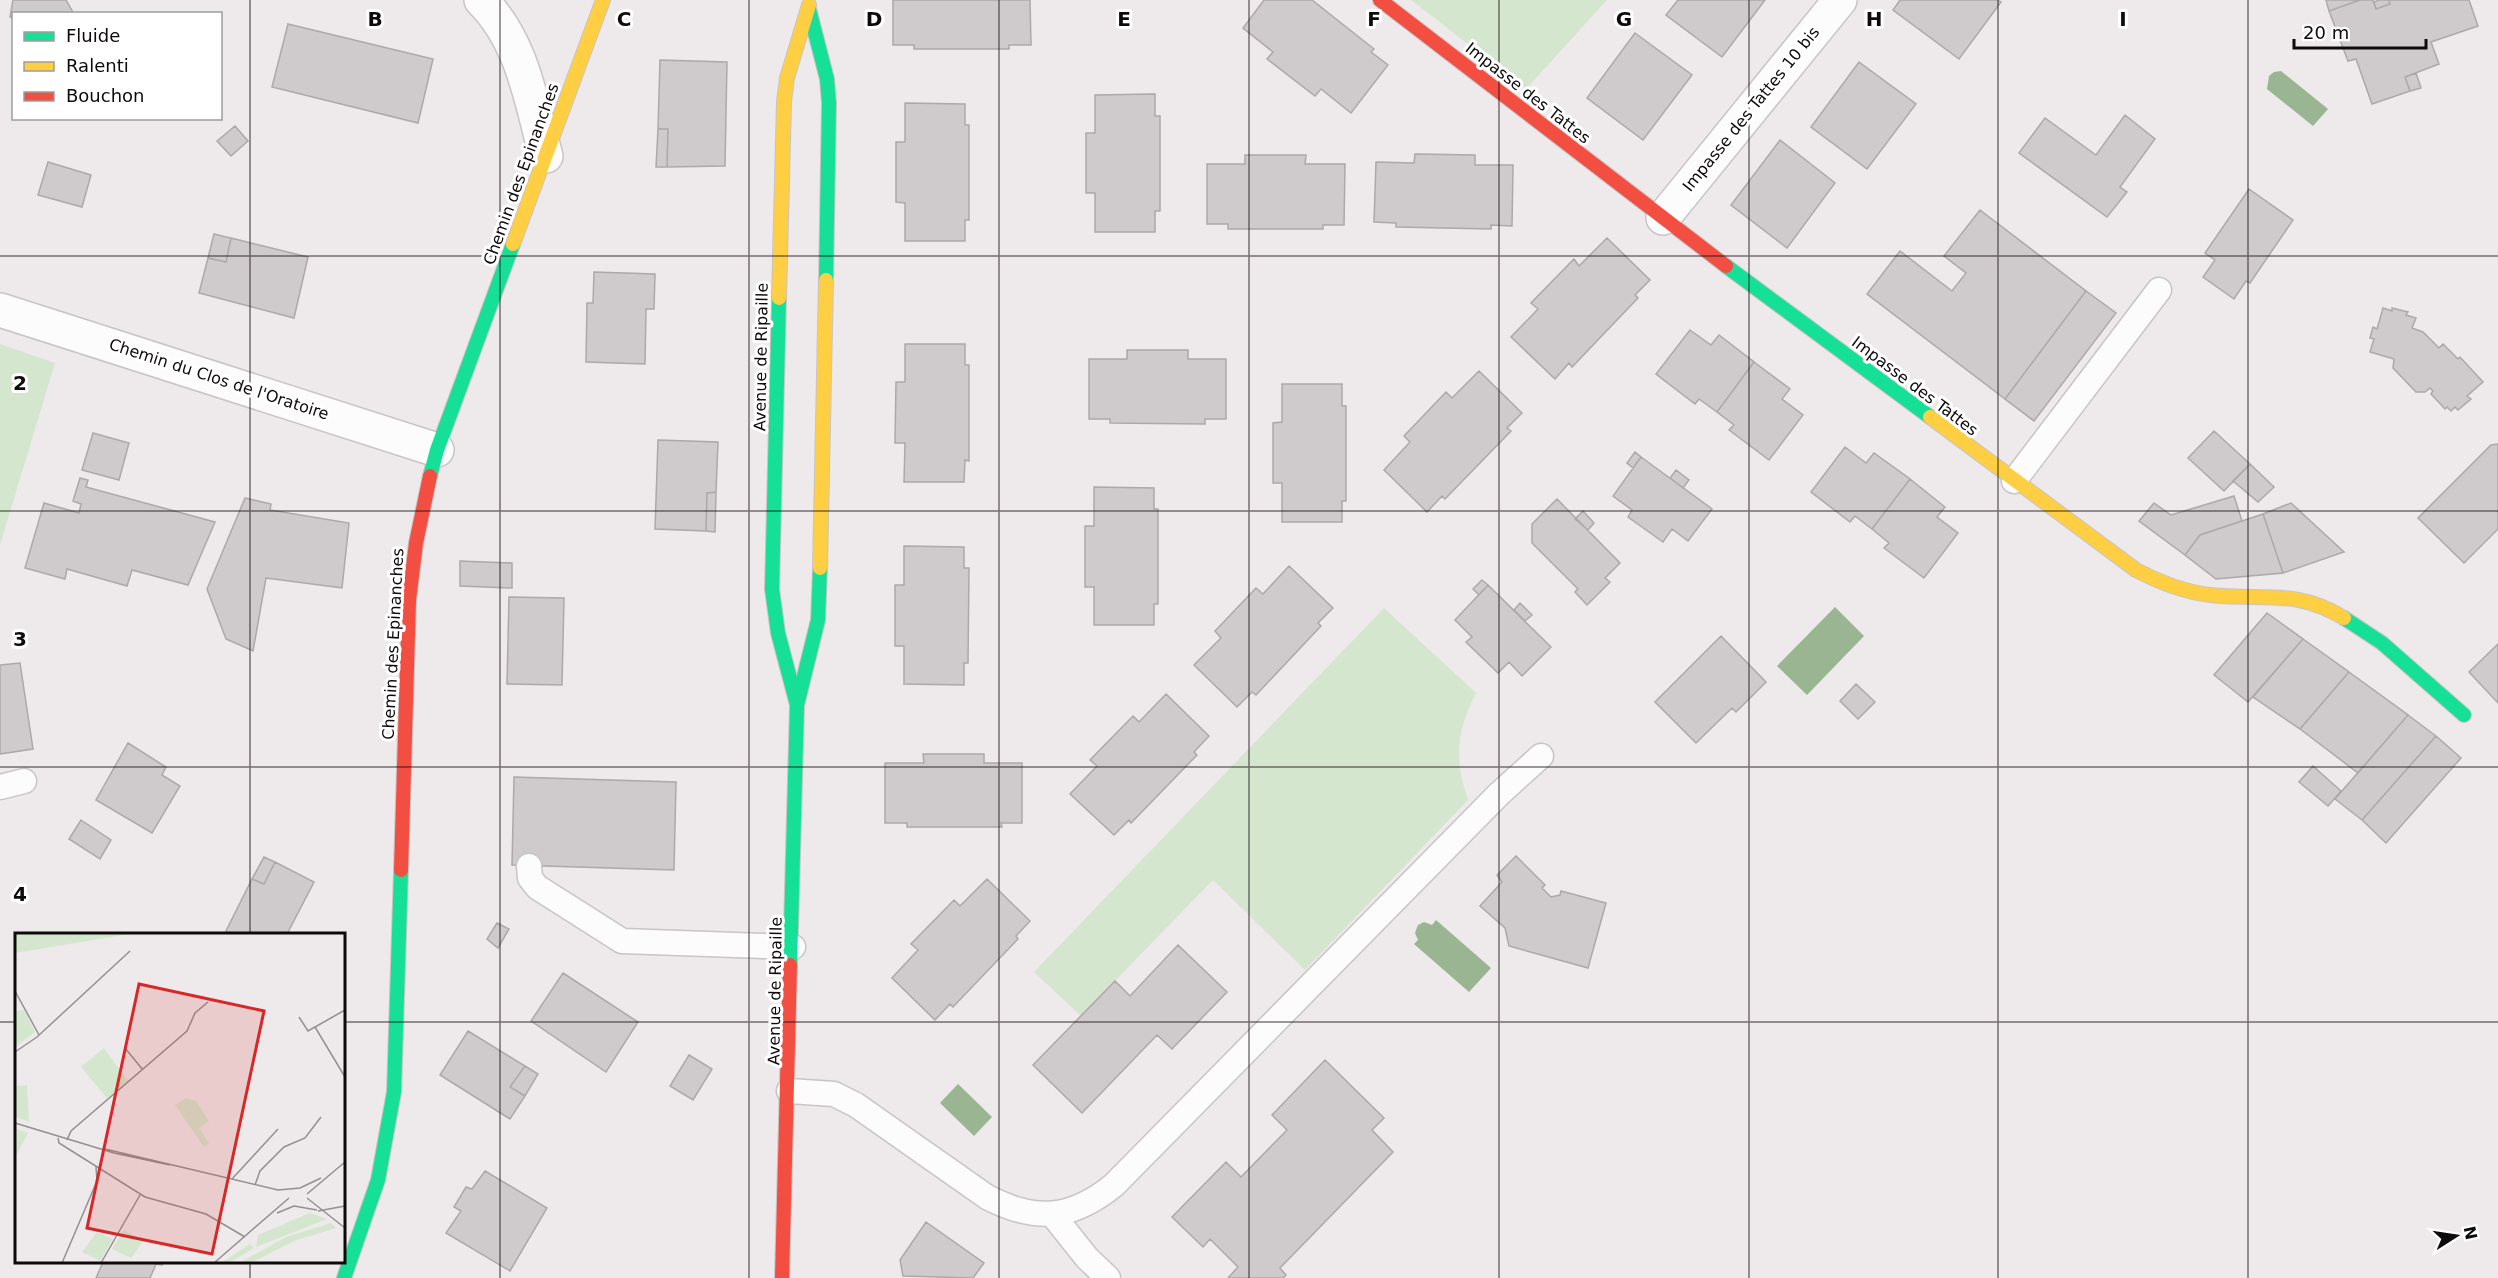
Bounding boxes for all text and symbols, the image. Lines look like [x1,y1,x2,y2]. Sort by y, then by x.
text: B [367,7,383,31]
text: C [617,7,631,31]
text: D [866,7,882,31]
text: E [1117,7,1131,31]
text: F [1367,7,1381,31]
text: G [1616,7,1632,31]
text: H [1866,7,1882,31]
text: I [2119,7,2127,31]
legend [12,12,222,120]
scale bar [2294,12,2426,50]
text: 20 m [2303,22,2349,43]
street label: Impasse des Tattes 10 bis [1679,23,1823,195]
text: Fluide [66,25,120,46]
street label: Impasse des Tattes [1462,38,1594,148]
text: Ralenti [66,55,129,76]
street label: Chemin des Epinanches [479,81,563,267]
text: Bouchon [66,85,145,106]
street label: Avenue de Ripaille [750,283,772,431]
street label: Impasse des Tattes [1848,332,1982,440]
street label: Chemin du Clos de l'Oratoire [107,334,331,424]
text: 2 [13,371,27,395]
street label: Chemin des Epinanches [378,548,408,740]
text: 3 [13,627,27,651]
text: 4 [13,882,27,906]
street label: Avenue de Ripaille [764,917,786,1065]
inset map [15,933,345,1263]
north arrow [2426,1206,2486,1266]
text: N [2459,1224,2481,1242]

